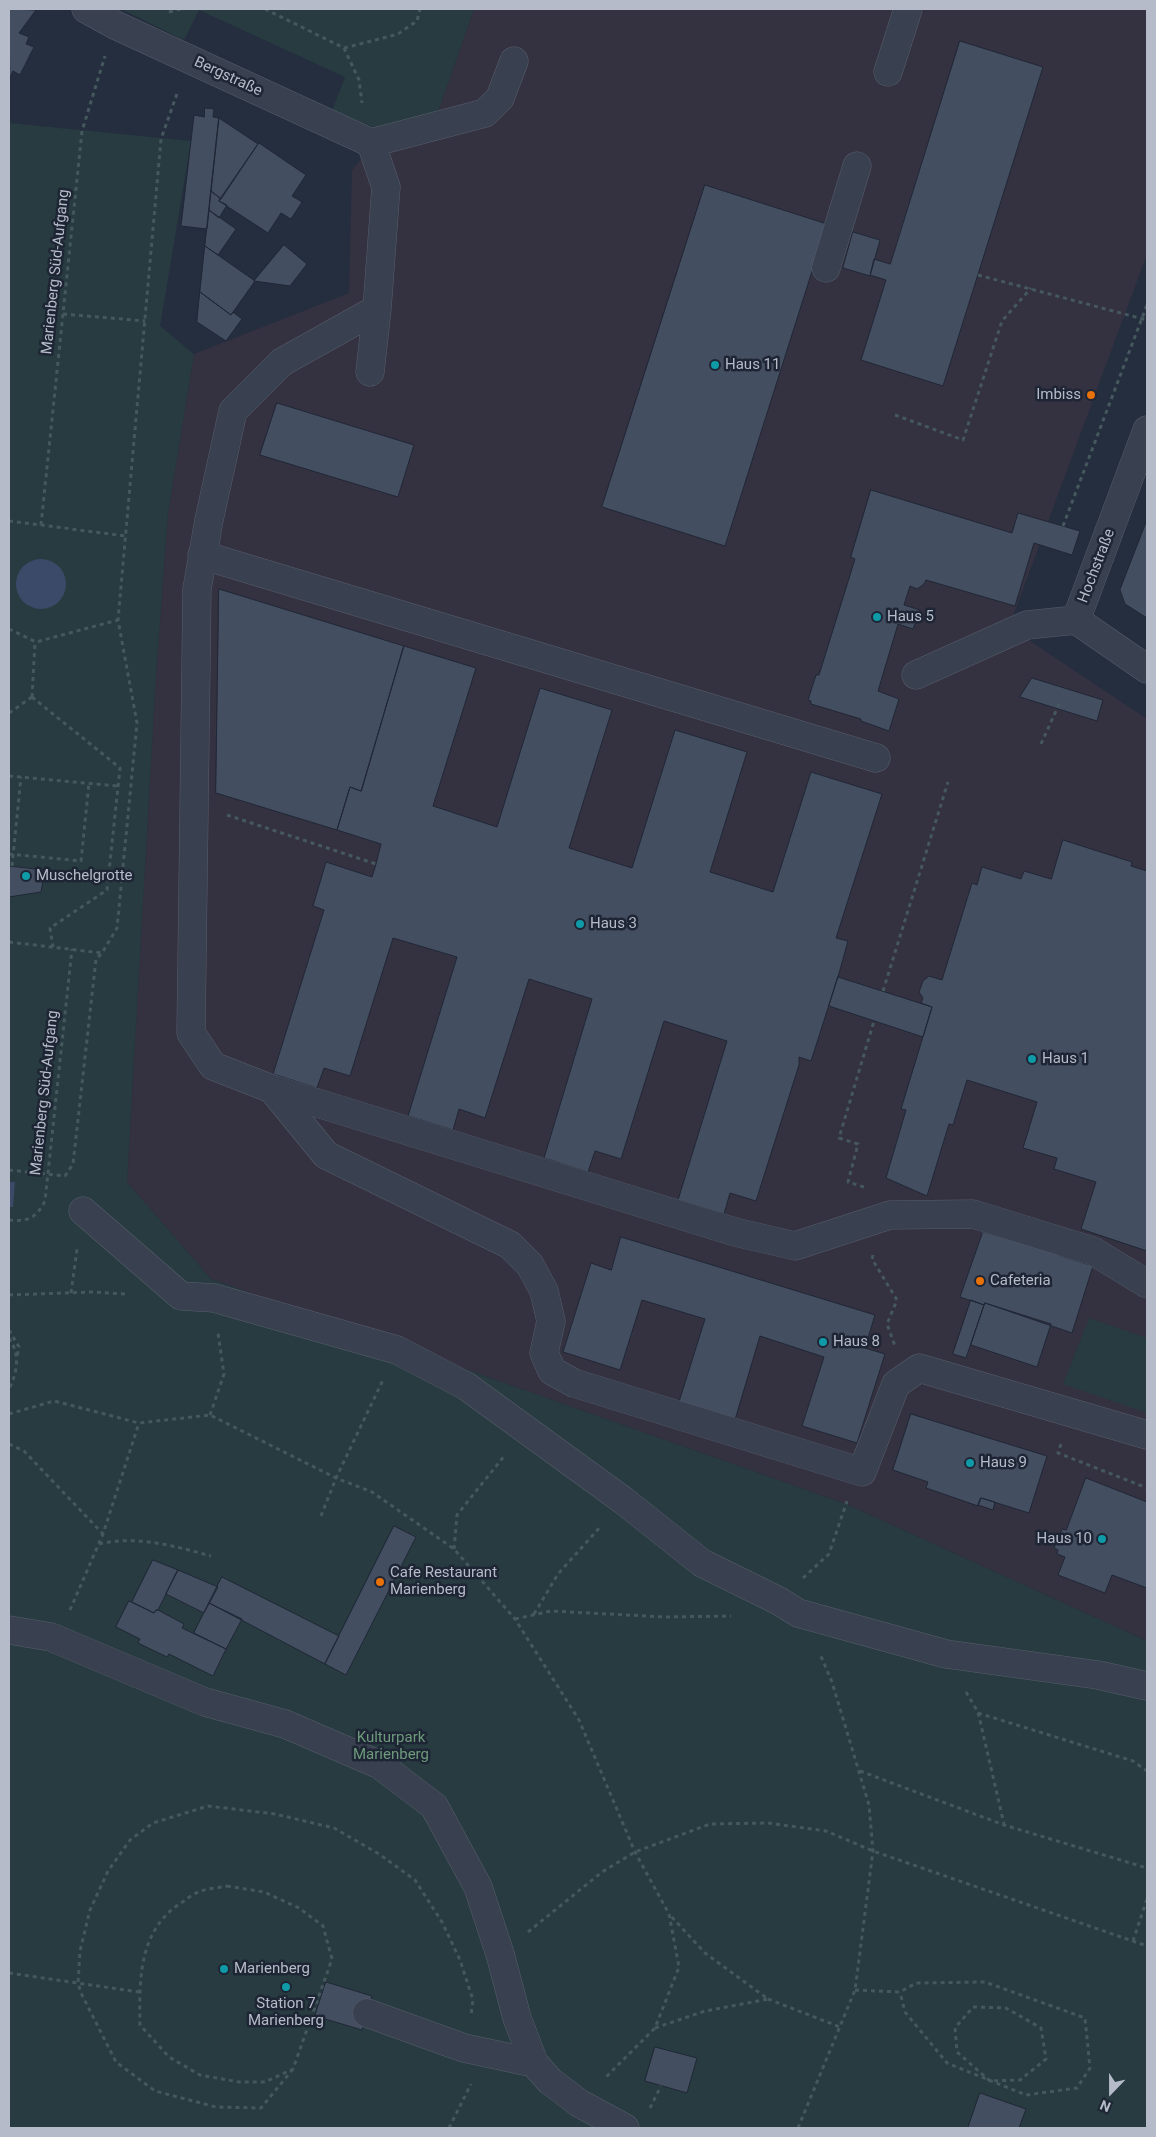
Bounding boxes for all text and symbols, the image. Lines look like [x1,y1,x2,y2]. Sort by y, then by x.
street label: Bergstraße [191,53,265,101]
street label: Marienberg Süd-Aufgang [38,189,74,355]
place label: Haus 11 [725,356,780,374]
marker: Haus 11 [709,359,721,371]
place label: Imbiss [1036,386,1081,404]
marker: Imbiss [1085,389,1097,401]
street label: Hochstraße [1075,526,1119,606]
place label: Haus 5 [887,608,934,626]
marker: Haus 5 [871,611,883,623]
place label: Muschelgrotte [36,867,133,885]
marker: Muschelgrotte [20,870,32,882]
place label: Haus 3 [590,915,637,933]
marker: Haus 3 [574,918,586,930]
street label: Marienberg Süd-Aufgang [27,1010,63,1176]
place label: Haus 1 [1042,1050,1089,1068]
marker: Haus 1 [1026,1053,1038,1065]
place label: Cafeteria [990,1272,1051,1290]
marker: Cafeteria [974,1275,986,1287]
place label: Haus 8 [833,1333,880,1351]
marker: Haus 8 [817,1336,829,1348]
place label: Haus 9 [980,1454,1027,1472]
marker: Haus 9 [964,1457,976,1469]
place label: Haus 10 [1037,1530,1092,1548]
marker: Haus 10 [1096,1533,1108,1545]
place label: Cafe Restaurant Marienberg [390,1564,497,1599]
marker: Cafe Restaurant Marienberg [374,1576,386,1588]
park label: Kulturpark Marienberg [353,1729,429,1764]
place label: Marienberg [234,1960,310,1978]
marker: Marienberg [218,1963,230,1975]
marker: Station 7 Marienberg [280,1981,292,1993]
place label: Station 7 Marienberg [248,1995,324,2030]
north arrow [1086,2067,1136,2117]
text: N [1098,2097,1113,2115]

